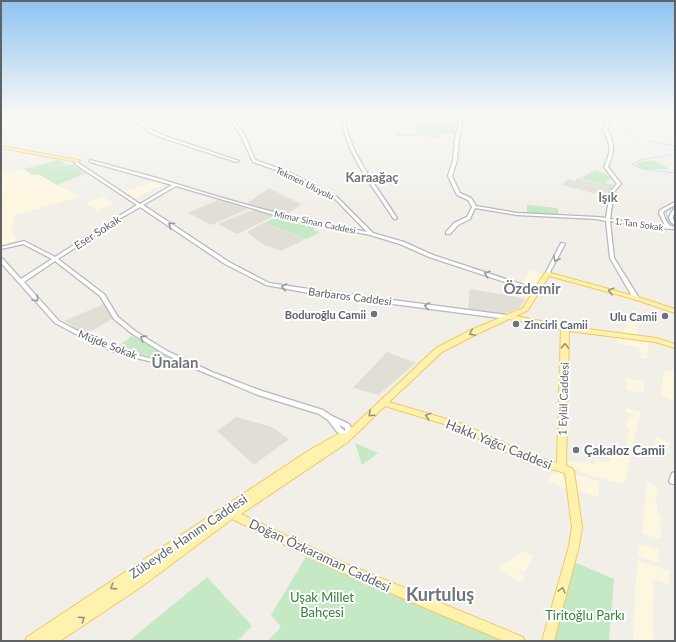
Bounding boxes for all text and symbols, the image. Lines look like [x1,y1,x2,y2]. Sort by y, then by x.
street label: Tekmen Uluyolu [274,164,336,202]
district label: Karaağaç [345,169,399,185]
district label: Işık [598,189,618,205]
street label: Mimar Sinan Caddesi [273,208,357,236]
street label: Eser Sokak [72,212,123,252]
street label: 1. Tan Sokak [614,215,664,233]
one-way arrow [168,223,175,230]
one-way arrow [553,255,560,263]
one-way arrow [483,270,490,279]
district label: Özdemir [503,279,561,297]
one-way arrow [281,283,287,291]
street label: Barbaros Caddesi [307,284,393,308]
one-way arrow [608,287,614,295]
one-way arrow [32,294,39,302]
one-way arrow [424,302,430,311]
place label: Boduroğlu Camii [285,308,366,321]
marker: Boduroğlu Camii [369,309,379,319]
place label: Ulu Camii [610,310,657,323]
marker: Ulu Camii [660,311,670,321]
place label: Zincirli Camii [524,318,588,331]
marker: Zincirli Camii [511,319,521,329]
street label: Müjde Sokak [76,327,140,361]
one-way arrow [468,328,476,336]
one-way arrow [140,335,147,343]
one-way arrow [560,343,569,349]
district label: Ünalan [152,353,198,371]
street label: 1 Eylül Caddesi [555,362,571,436]
one-way arrow [369,410,376,417]
one-way arrow [425,413,432,421]
street label: Hakkı Yağcı Caddesi [444,415,554,473]
place label: Çakaloz Camii [584,442,665,458]
marker: Çakaloz Camii [571,445,581,455]
street label: Zübeyde Hanım Caddesi [126,491,250,581]
street label: Doğan Özkaraman Caddesi [247,515,393,595]
one-way arrow [110,582,117,590]
district label: Kurtuluş [406,583,474,605]
one-way arrow [557,587,565,593]
park label: Uşak Millet Bahçesi [290,589,354,620]
park label: Tiritoğlu Parkı [545,607,625,623]
one-way arrow [77,617,84,624]

